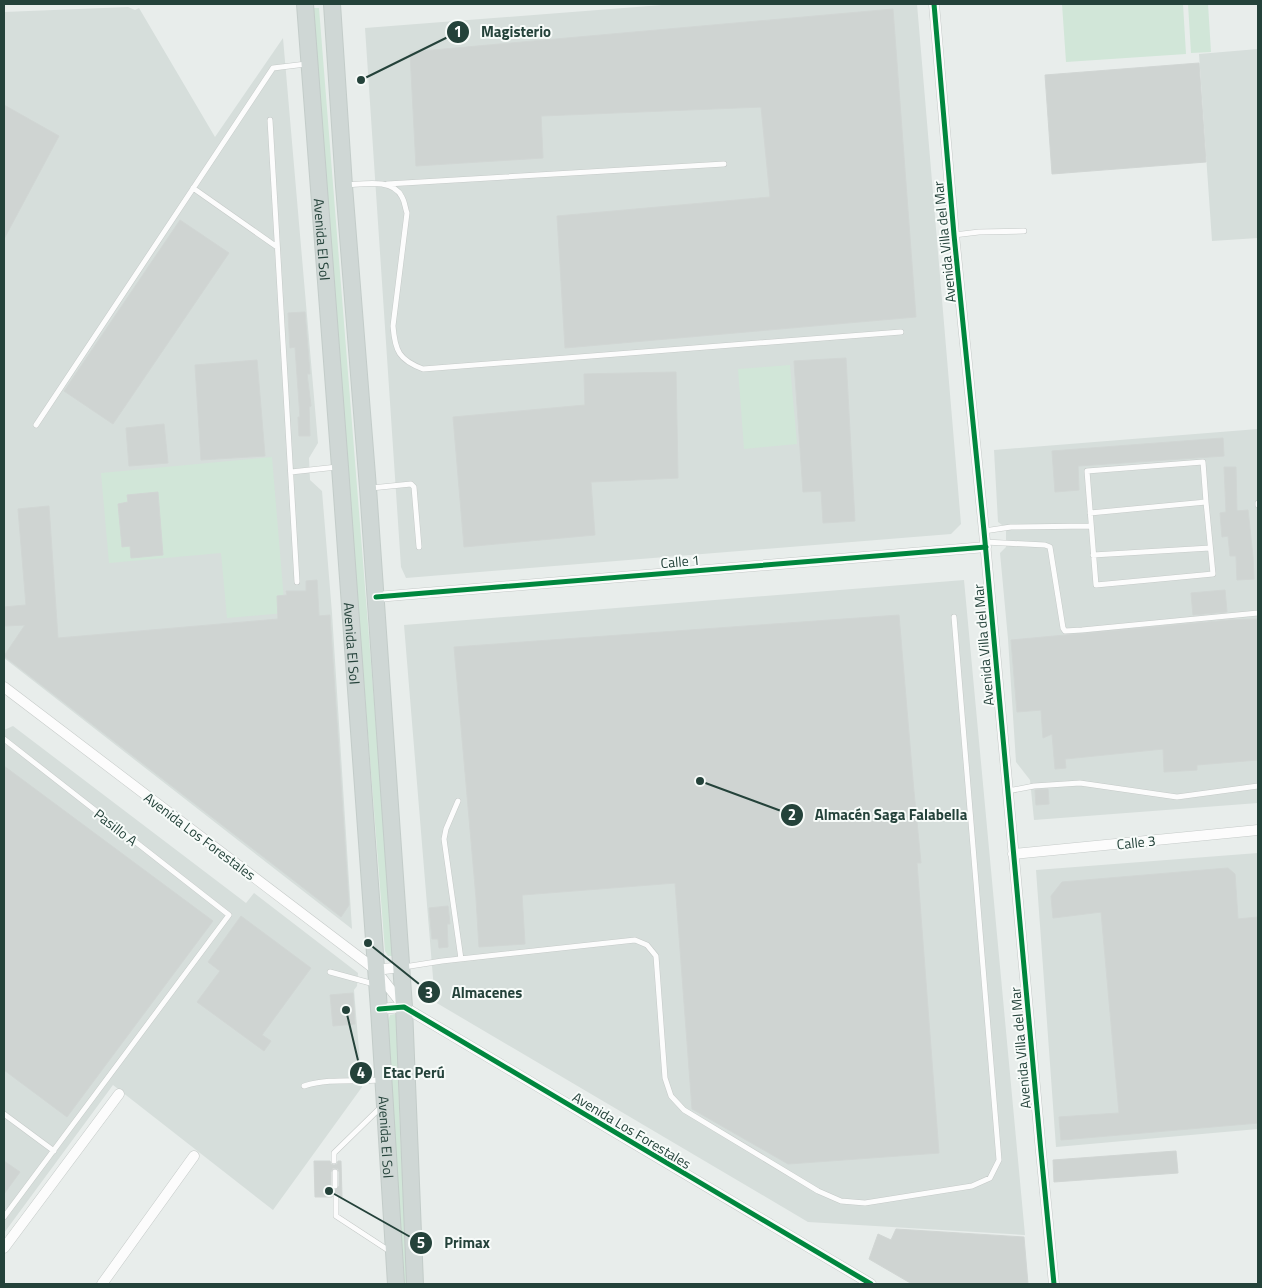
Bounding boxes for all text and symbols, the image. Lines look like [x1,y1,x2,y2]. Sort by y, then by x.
callout: Magisterio [446,17,561,47]
text: 1 [454,20,462,43]
text: Magisterio [481,20,551,43]
street label: Avenida Villa del Mar [927,180,961,304]
street label: Avenida El Sol [309,198,336,281]
street label: Calle 1 [660,549,700,573]
street label: Avenida Villa del Mar [967,583,999,707]
street label: Avenida El Sol [339,601,366,685]
street label: Avenida Los Forestales [140,787,260,885]
callout: Almacén Saga Falabella [780,800,977,830]
street label: Pasillo A [90,803,143,851]
text: 2 [788,803,796,826]
text: Almacén Saga Falabella [815,803,968,826]
street label: Calle 3 [1115,830,1157,854]
callout: Almacenes [417,977,532,1007]
text: 3 [425,981,433,1004]
text: Almacenes [452,981,522,1004]
street label: Avenida Villa del Mar [1004,986,1036,1110]
callout: Etac Perú [348,1058,455,1088]
text: 4 [357,1061,365,1084]
text: Etac Perú [383,1061,445,1084]
street label: Avenida Los Forestales [569,1086,695,1174]
street label: Avenida El Sol [374,1095,400,1179]
callout: Primax [409,1228,499,1258]
text: 5 [417,1231,425,1254]
text: Primax [444,1231,490,1254]

